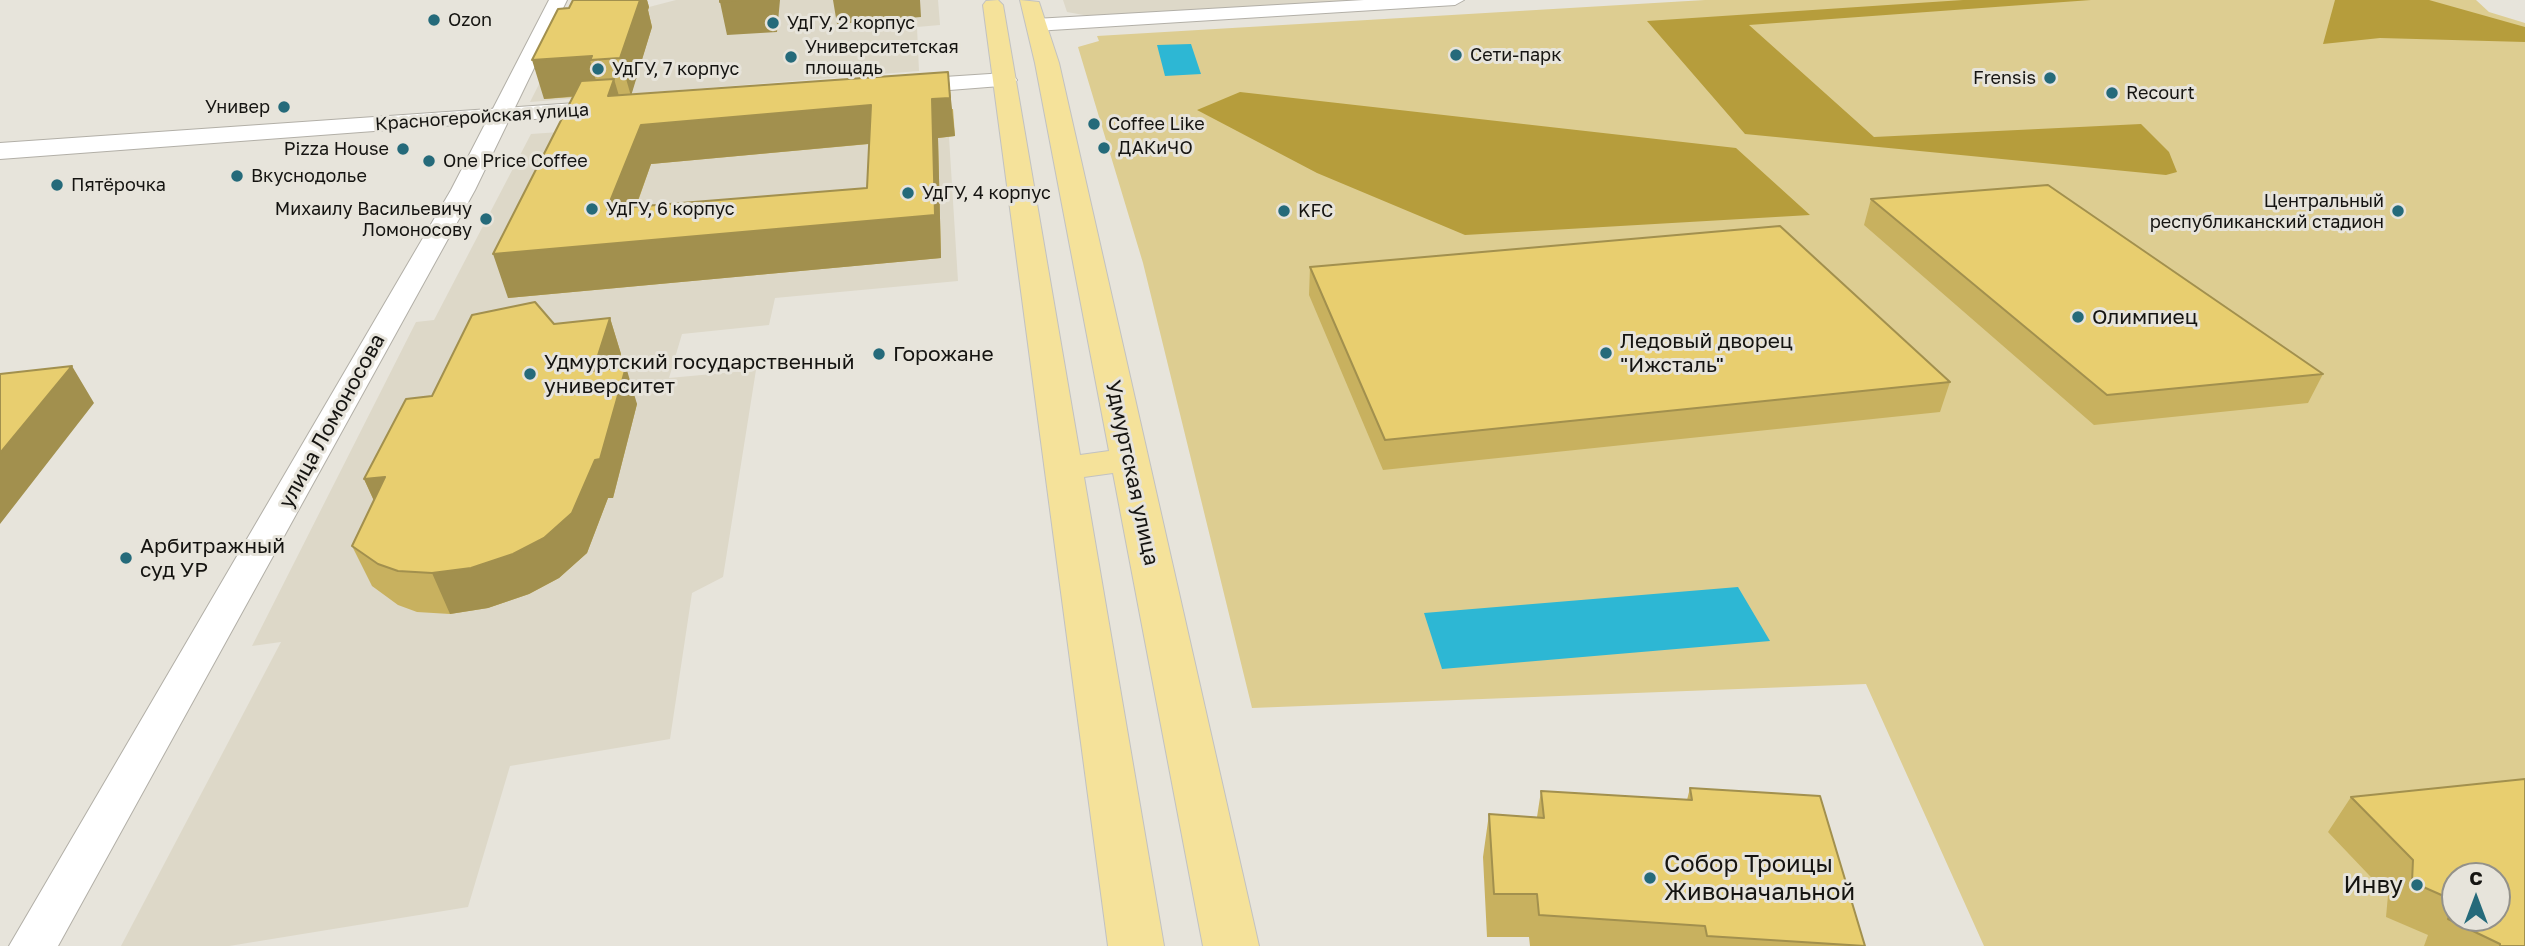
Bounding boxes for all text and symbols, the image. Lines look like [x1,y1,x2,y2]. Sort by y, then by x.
place label: Ozon [448,9,492,31]
marker: Ozon [426,12,442,28]
place label: УдГУ, 2 корпус [787,12,915,34]
marker: УдГУ, 2 корпус [765,15,781,31]
place label: Университетская площадь [805,36,959,78]
place label: Сети-парк [1470,44,1562,66]
marker: Сети-парк [1448,47,1464,63]
marker: Университетская площадь [783,49,799,65]
place label: УдГУ, 7 корпус [612,58,739,80]
marker: УдГУ, 7 корпус [590,61,606,77]
place label: Frensis [1973,67,2036,89]
marker: Frensis [2042,70,2058,86]
place label: Recourt [2126,82,2195,104]
marker: Recourt [2104,85,2120,101]
place label: Универ [205,96,270,118]
marker: Универ [276,99,292,115]
street label: Красногеройская улица [374,99,590,135]
place label: Coffee Like [1108,113,1205,135]
marker: Coffee Like [1086,116,1102,132]
place label: ДАКиЧО [1118,137,1193,159]
place label: Pizza House [284,138,389,160]
marker: ДАКиЧО [1096,140,1112,156]
marker: Pizza House [395,141,411,157]
place label: One Price Coffee [443,150,588,172]
marker: One Price Coffee [421,153,437,169]
place label: Вкуснодолье [251,165,367,187]
marker: Вкуснодолье [229,168,245,184]
place label: Пятёрочка [71,174,166,196]
marker: Пятёрочка [49,177,65,193]
place label: УдГУ, 4 корпус [922,182,1051,204]
marker: УдГУ, 4 корпус [900,185,916,201]
place label: Центральный республиканский стадион [2150,190,2384,232]
place label: Михаилу Васильевичу Ломоносову [275,198,472,241]
place label: УдГУ, 6 корпус [606,198,735,220]
place label: KFC [1298,200,1333,222]
marker: УдГУ, 6 корпус [584,201,600,217]
marker: KFC [1276,203,1292,219]
marker: Центральный республиканский стадион [2390,203,2406,219]
marker: Михаилу Васильевичу Ломоносову [478,211,494,227]
place label: Олимпиец [2092,304,2198,330]
marker: Олимпиец [2070,309,2086,325]
place label: Ледовый дворец "Ижсталь" [1620,328,1793,378]
street label: улица Ломоносова [274,329,390,513]
place label: Горожане [893,341,994,367]
marker: Ледовый дворец "Ижсталь" [1598,345,1614,361]
marker: Горожане [871,346,887,362]
place label: Удмуртский государственный университет [544,349,855,399]
marker: Удмуртский государственный университет [522,366,538,382]
street label: Удмуртская улица [1100,378,1164,568]
place label: Арбитражный суд УР [140,533,285,583]
marker: Арбитражный суд УР [118,550,134,566]
place label: Собор Троицы Живоначальной [1664,850,1855,906]
north arrow [2441,862,2511,932]
text: С [2469,866,2483,889]
marker: Собор Троицы Живоначальной [1642,870,1658,886]
place label: Инву [2344,871,2403,899]
marker: Инву [2409,877,2425,893]

